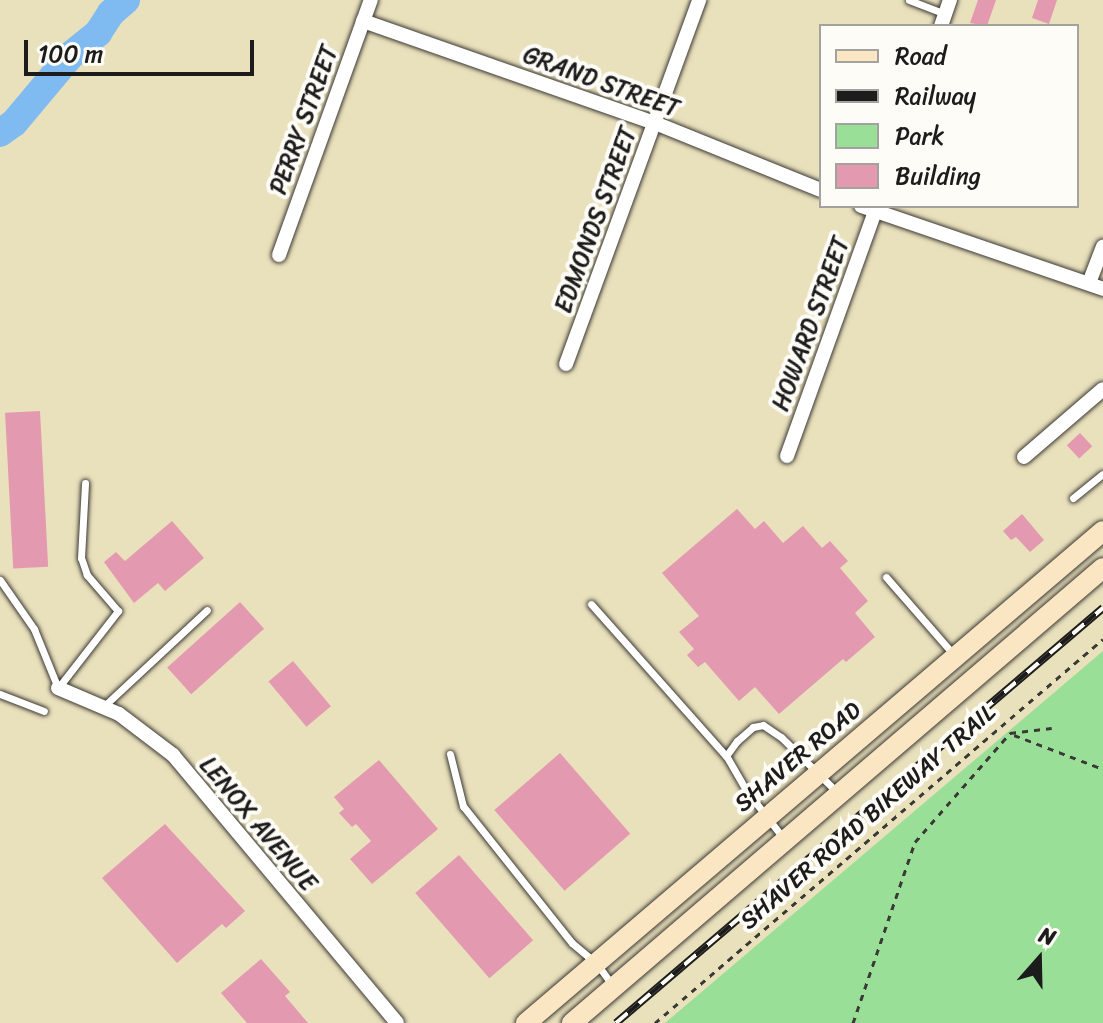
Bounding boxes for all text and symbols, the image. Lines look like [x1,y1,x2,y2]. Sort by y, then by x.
scale bar [28,24,258,74]
legend [819,24,1079,208]
text: 100 m [38,33,103,75]
text: Road [895,35,946,77]
street label: GRAND STREET [519,40,683,124]
street label: PERRY STREET [264,41,344,199]
text: Railway [895,75,976,117]
text: Park [895,115,944,157]
street label: EDMONDS STREET [549,122,643,318]
text: Building [895,155,981,197]
street label: HOWARD STREET [766,233,856,415]
street label: SHAVER ROAD [729,696,867,818]
street label: SHAVER ROAD BIKEWAY TRAIL [733,697,1003,937]
street label: LENOX AVENUE [193,751,323,897]
text: N [1034,915,1061,957]
north arrow [999,919,1079,999]

